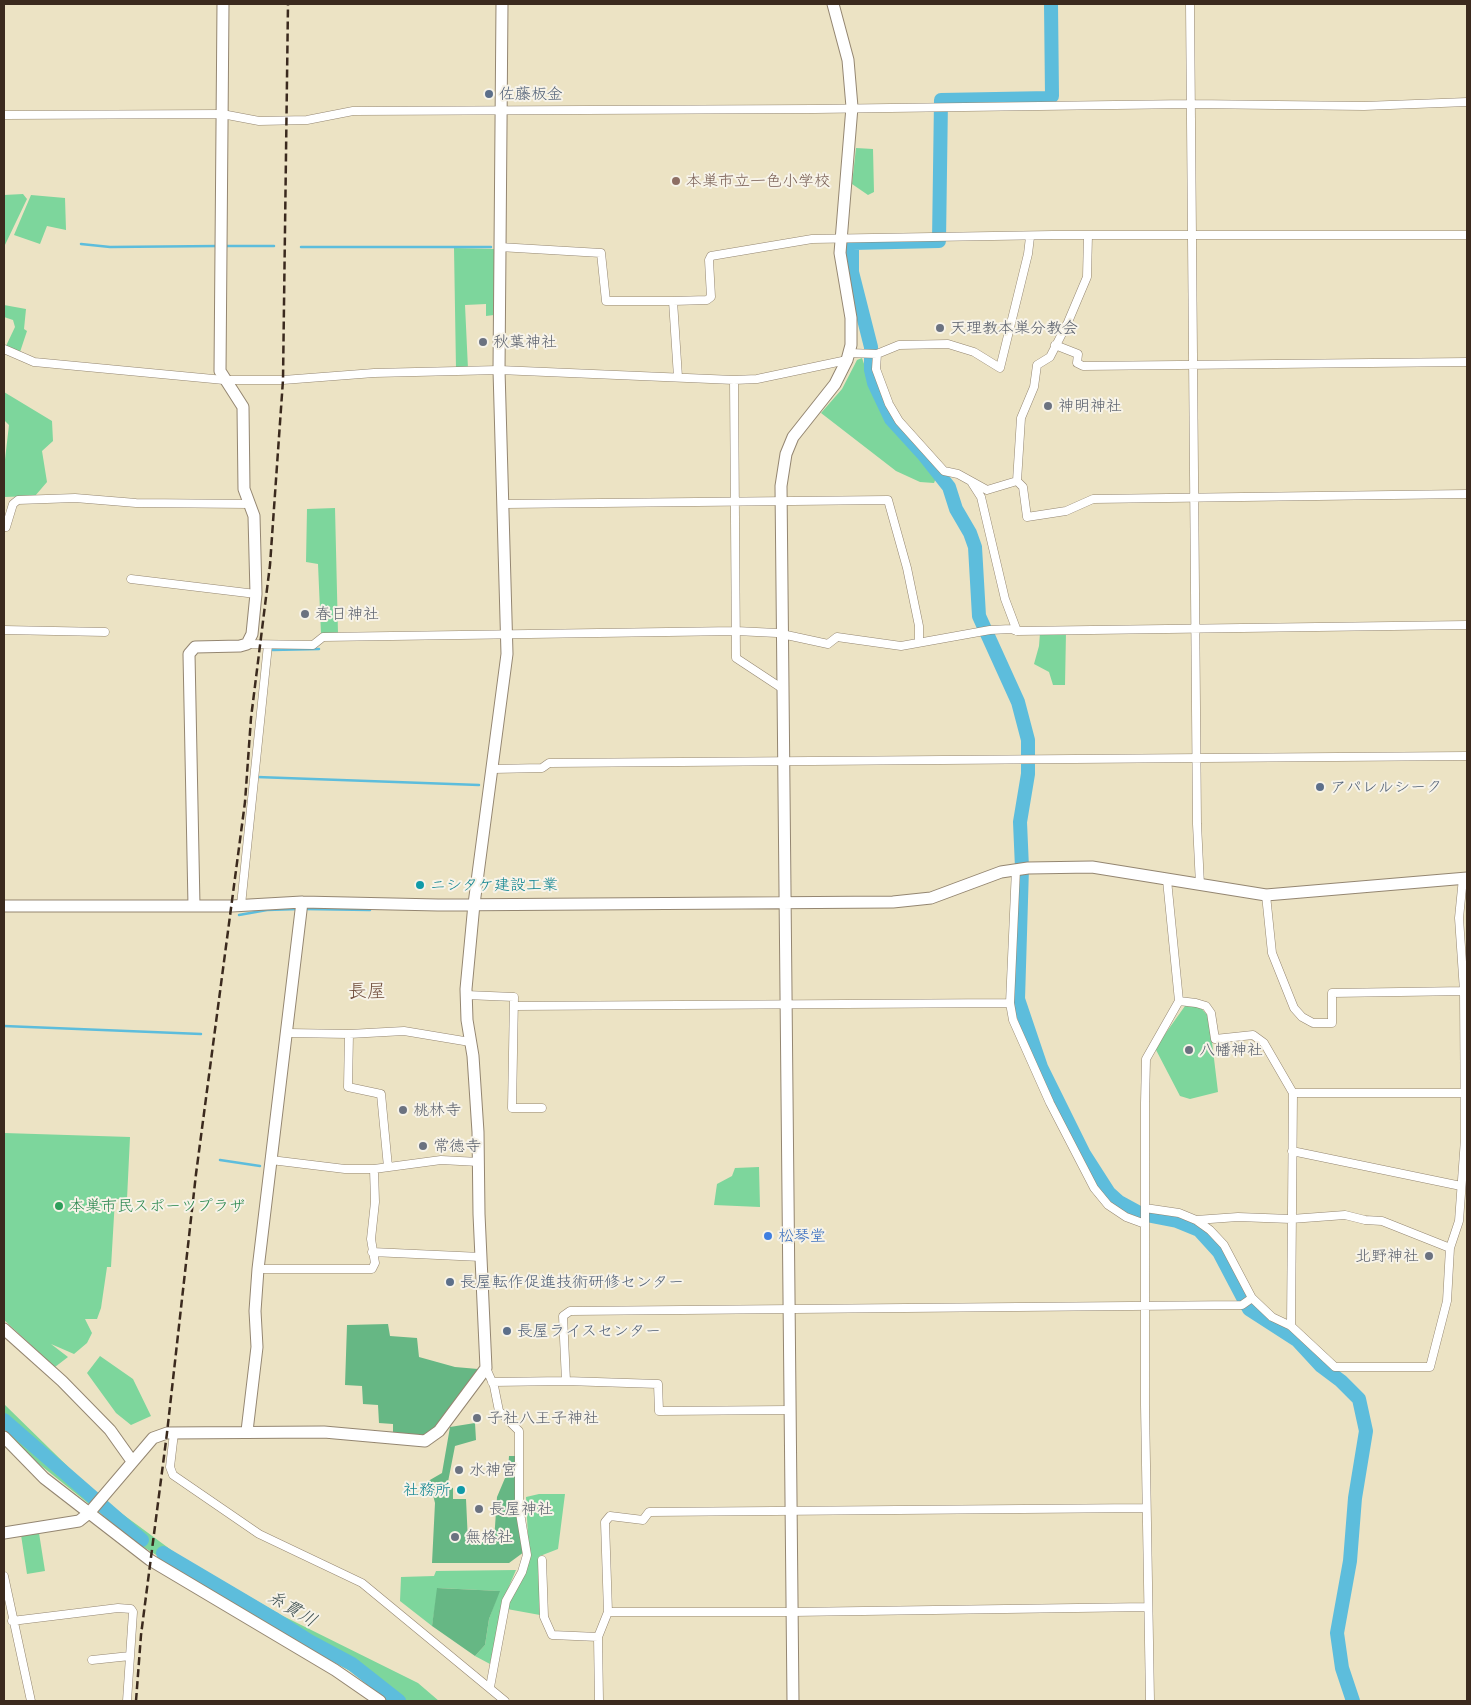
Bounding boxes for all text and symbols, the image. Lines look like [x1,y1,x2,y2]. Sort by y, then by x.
place label: 佐藤板金 [499,84,563,104]
marker: 佐藤板金 [483,88,495,100]
place label: 本巣市立一色小学校 [686,171,830,191]
marker: 本巣市立一色小学校 [670,175,682,187]
place label: 天理教本巣分教会 [950,318,1078,338]
marker: 天理教本巣分教会 [934,322,946,334]
place label: 秋葉神社 [493,332,557,352]
marker: 秋葉神社 [477,336,489,348]
place label: 神明神社 [1058,396,1122,416]
marker: 神明神社 [1042,400,1054,412]
place label: 春日神社 [315,604,379,624]
marker: 春日神社 [299,608,311,620]
place label: アパレルシーク [1330,777,1442,797]
marker: アパレルシーク [1314,781,1326,793]
place label: ニシタケ建設工業 [430,875,558,895]
marker: ニシタケ建設工業 [414,879,426,891]
district label: 長屋 [348,981,386,1003]
place label: 八幡神社 [1199,1040,1263,1060]
marker: 八幡神社 [1183,1044,1195,1056]
place label: 桃林寺 [413,1100,461,1120]
marker: 桃林寺 [397,1104,409,1116]
place label: 常徳寺 [433,1136,481,1156]
marker: 常徳寺 [417,1140,429,1152]
place label: 本巣市民スポーツプラザ [69,1196,245,1216]
marker: 本巣市民スポーツプラザ [53,1200,65,1212]
place label: 松琴堂 [778,1226,826,1246]
marker: 松琴堂 [762,1230,774,1242]
place label: 北野神社 [1355,1246,1419,1266]
marker: 北野神社 [1423,1250,1435,1262]
place label: 長屋転作促進技術研修センター [460,1272,684,1292]
marker: 長屋転作促進技術研修センター [444,1276,456,1288]
place label: 長屋ライスセンター [517,1321,661,1341]
marker: 長屋ライスセンター [501,1325,513,1337]
place label: 子社八王子神社 [487,1408,599,1428]
marker: 子社八王子神社 [471,1412,483,1424]
place label: 水神宮 [469,1460,517,1480]
marker: 水神宮 [453,1464,465,1476]
place label: 社務所 [403,1480,451,1500]
marker: 社務所 [455,1484,467,1496]
place label: 長屋神社 [489,1499,553,1519]
marker: 長屋神社 [473,1503,485,1515]
place label: 無格社 [465,1527,513,1547]
marker: 無格社 [449,1531,461,1543]
water label: 糸貫川 [263,1586,321,1632]

